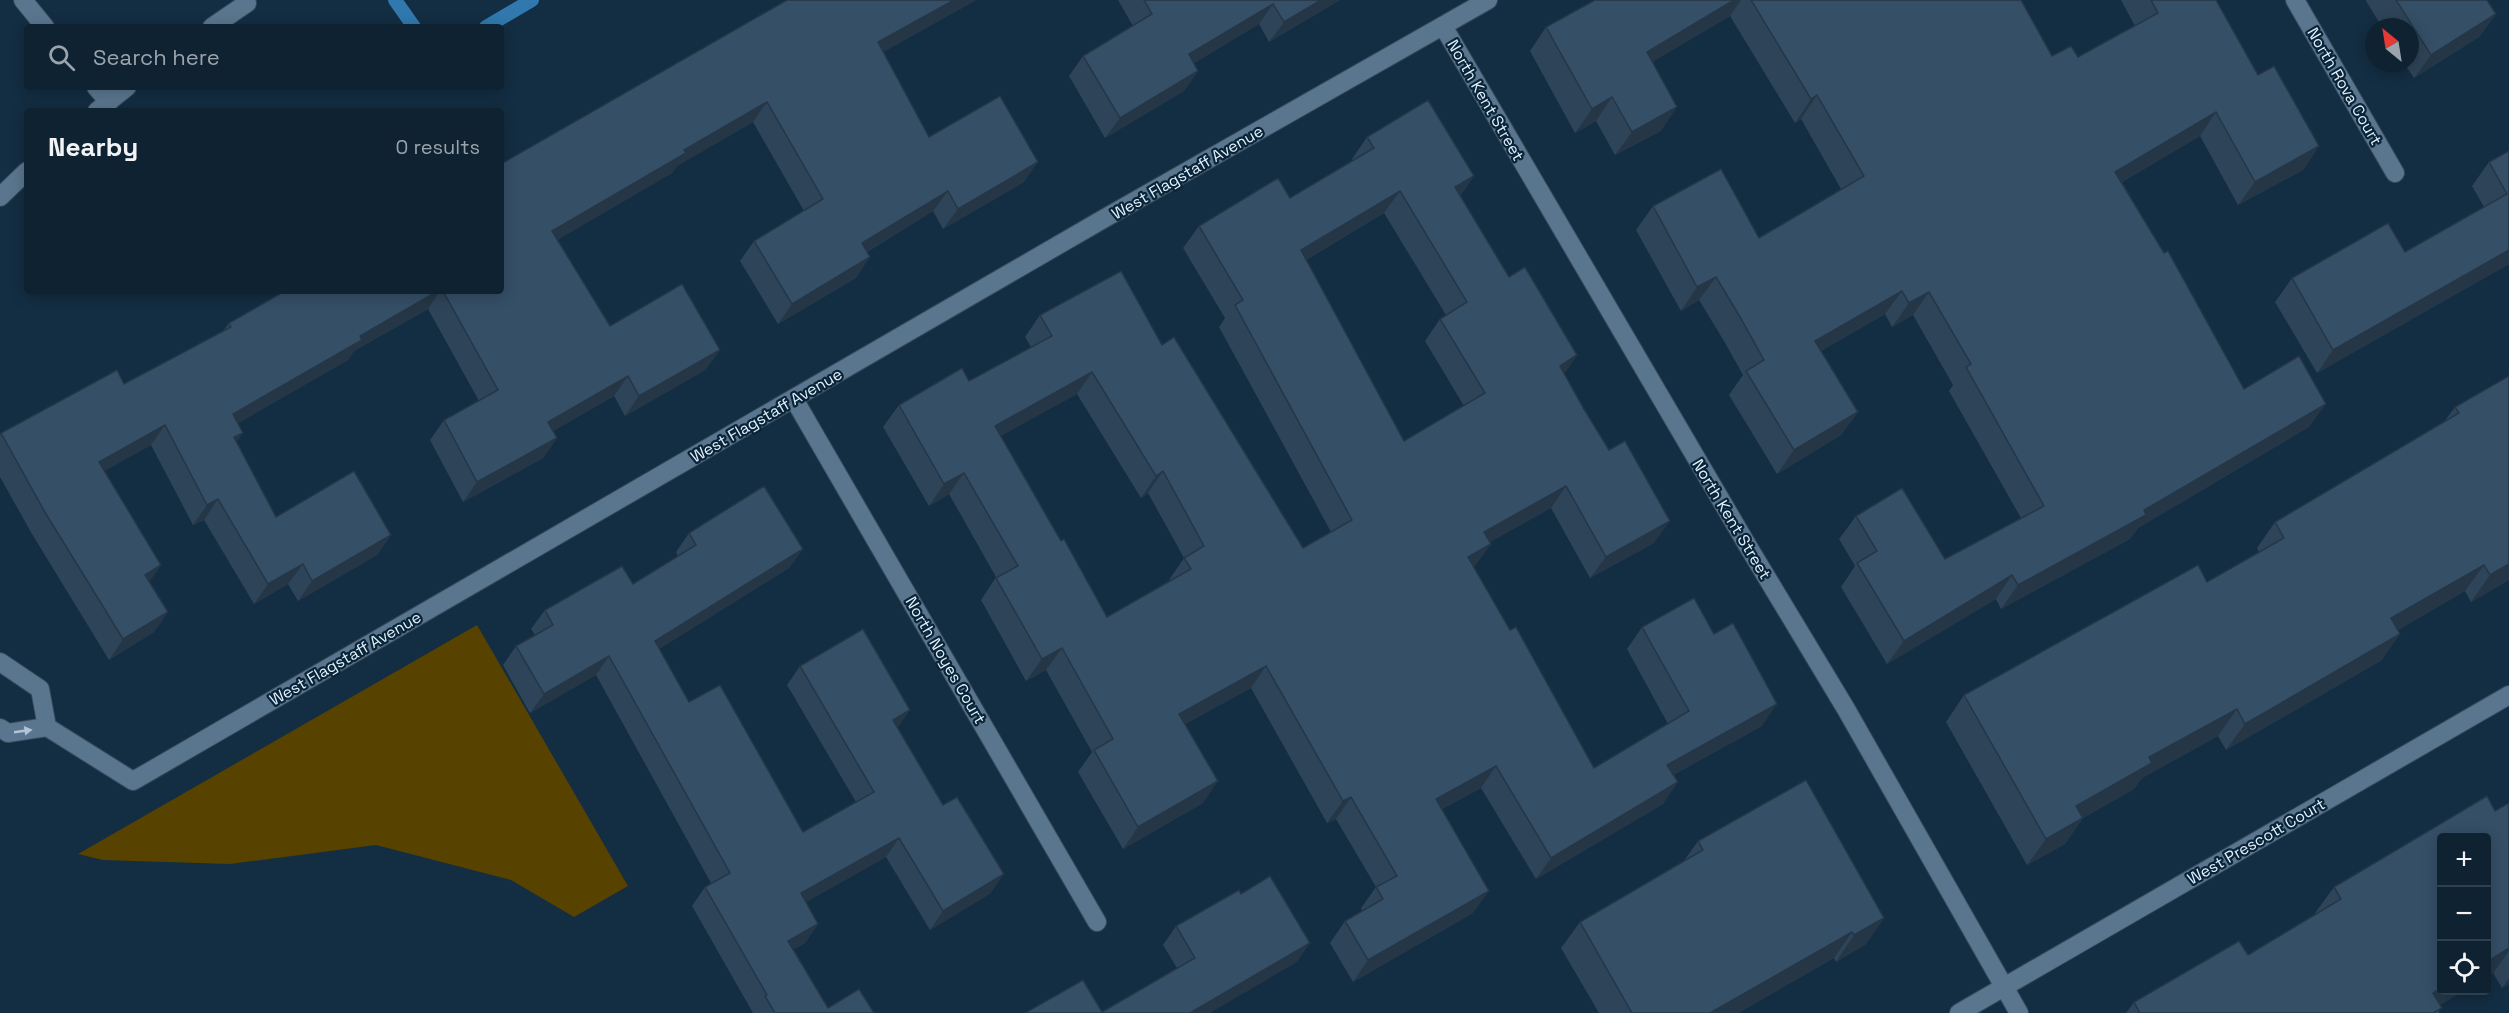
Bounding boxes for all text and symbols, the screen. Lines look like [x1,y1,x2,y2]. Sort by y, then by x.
north arrow [2365,18,2419,72]
search box [24,24,504,90]
street label: North Rova Court [2302,24,2387,149]
street label: North Kent Street [1442,36,1529,165]
icon: search [45,41,78,74]
text: Search here [93,43,220,71]
street label: West Flagstaff Avenue [1108,120,1267,224]
text: Nearby [48,130,138,164]
text: 0 results [396,134,480,160]
street label: West Flagstaff Avenue [687,363,846,467]
street label: North Kent Street [1687,455,1776,583]
street label: North Noyes Court [901,593,991,728]
street label: West Flagstaff Avenue [266,606,425,710]
one-way arrow [13,726,32,735]
street label: West Prescott Court [2184,793,2329,889]
map controls [2437,833,2491,995]
button: + [2437,833,2491,887]
button: − [2437,887,2491,941]
button: locate [2437,941,2491,995]

